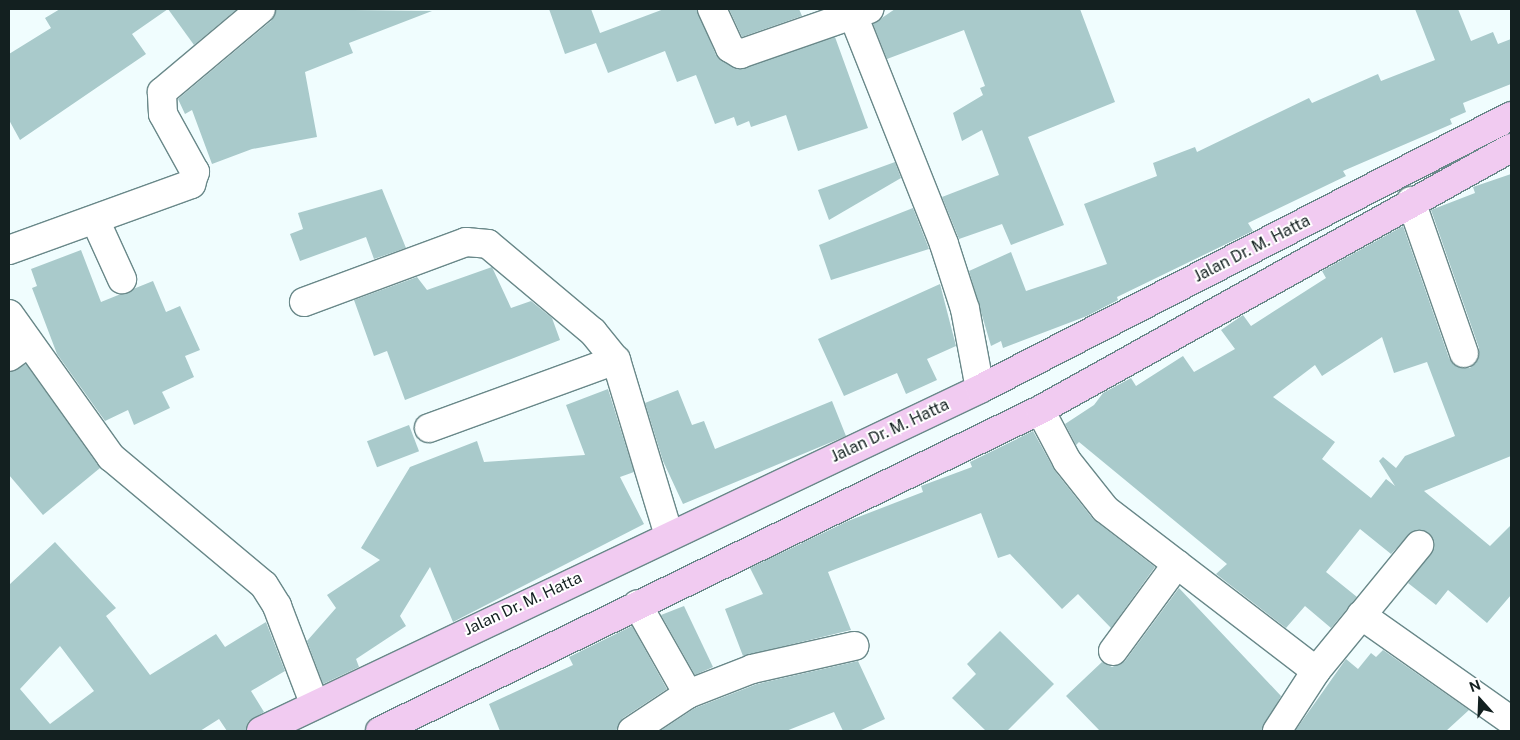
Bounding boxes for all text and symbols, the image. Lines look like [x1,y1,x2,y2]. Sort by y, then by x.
street label: Jalan Dr. M. Hatta [1190,211,1314,287]
street label: Jalan Dr. M. Hatta [828,395,952,467]
street label: Jalan Dr. M. Hatta [461,568,585,640]
north arrow [1455,675,1505,725]
text: N [1467,677,1483,695]

